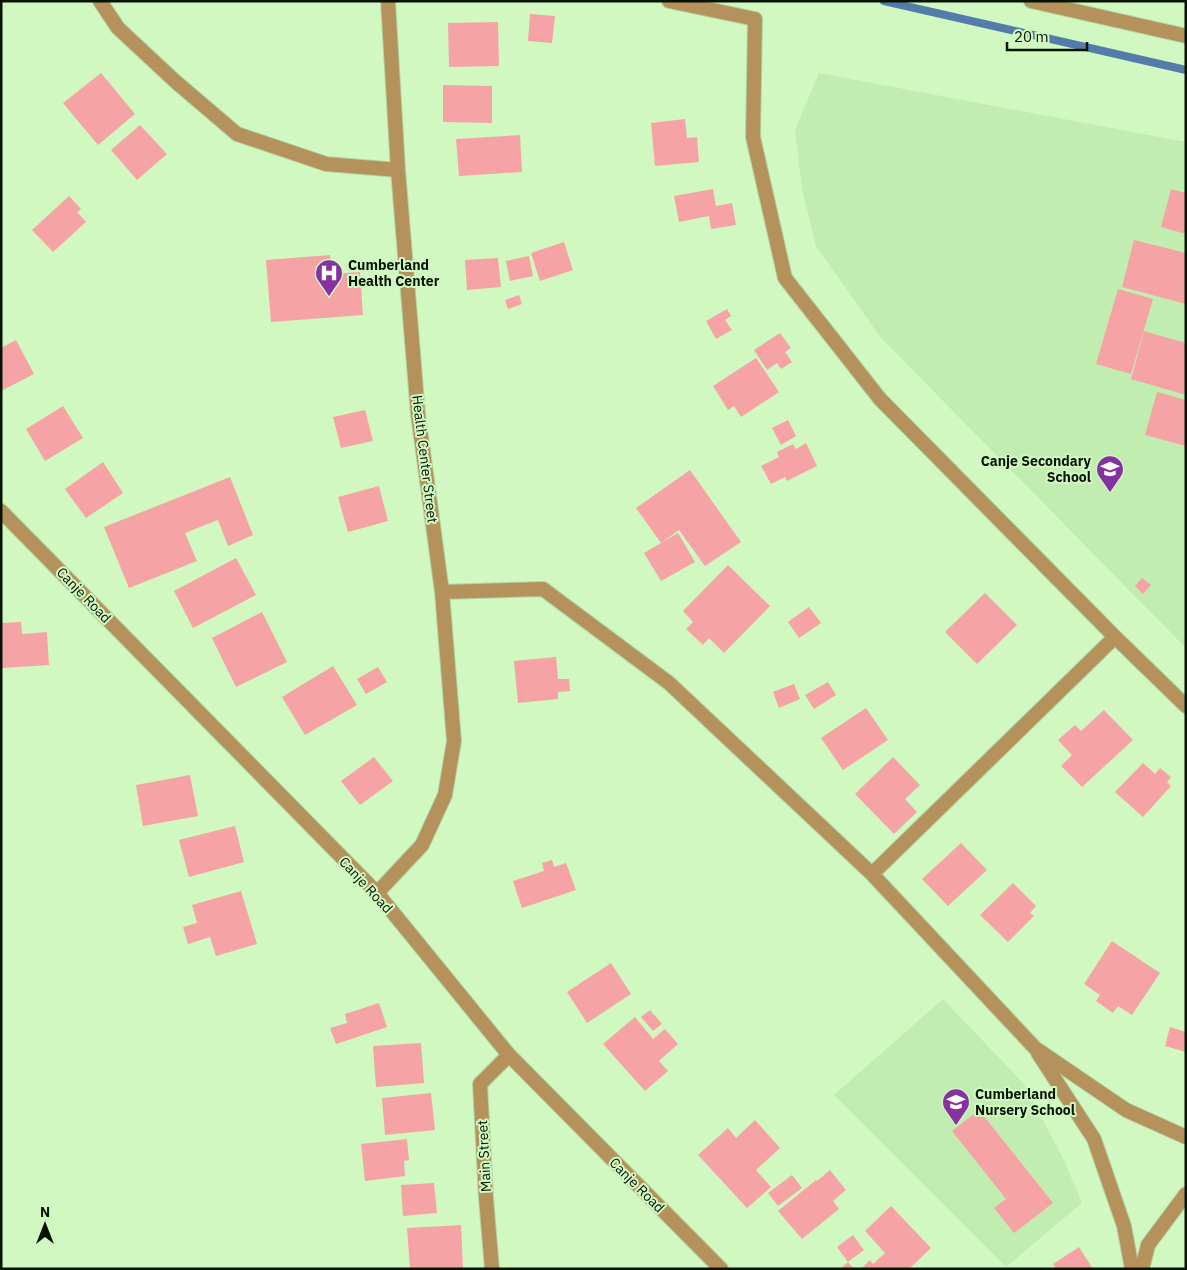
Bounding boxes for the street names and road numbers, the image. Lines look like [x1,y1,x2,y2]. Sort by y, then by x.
street label: Health Center Street [408,394,442,524]
street label: Canje Road [53,563,115,627]
street label: Canje Road [335,853,397,917]
street label: Main Street [473,1119,495,1192]
street label: Canje Road [606,1154,668,1216]

